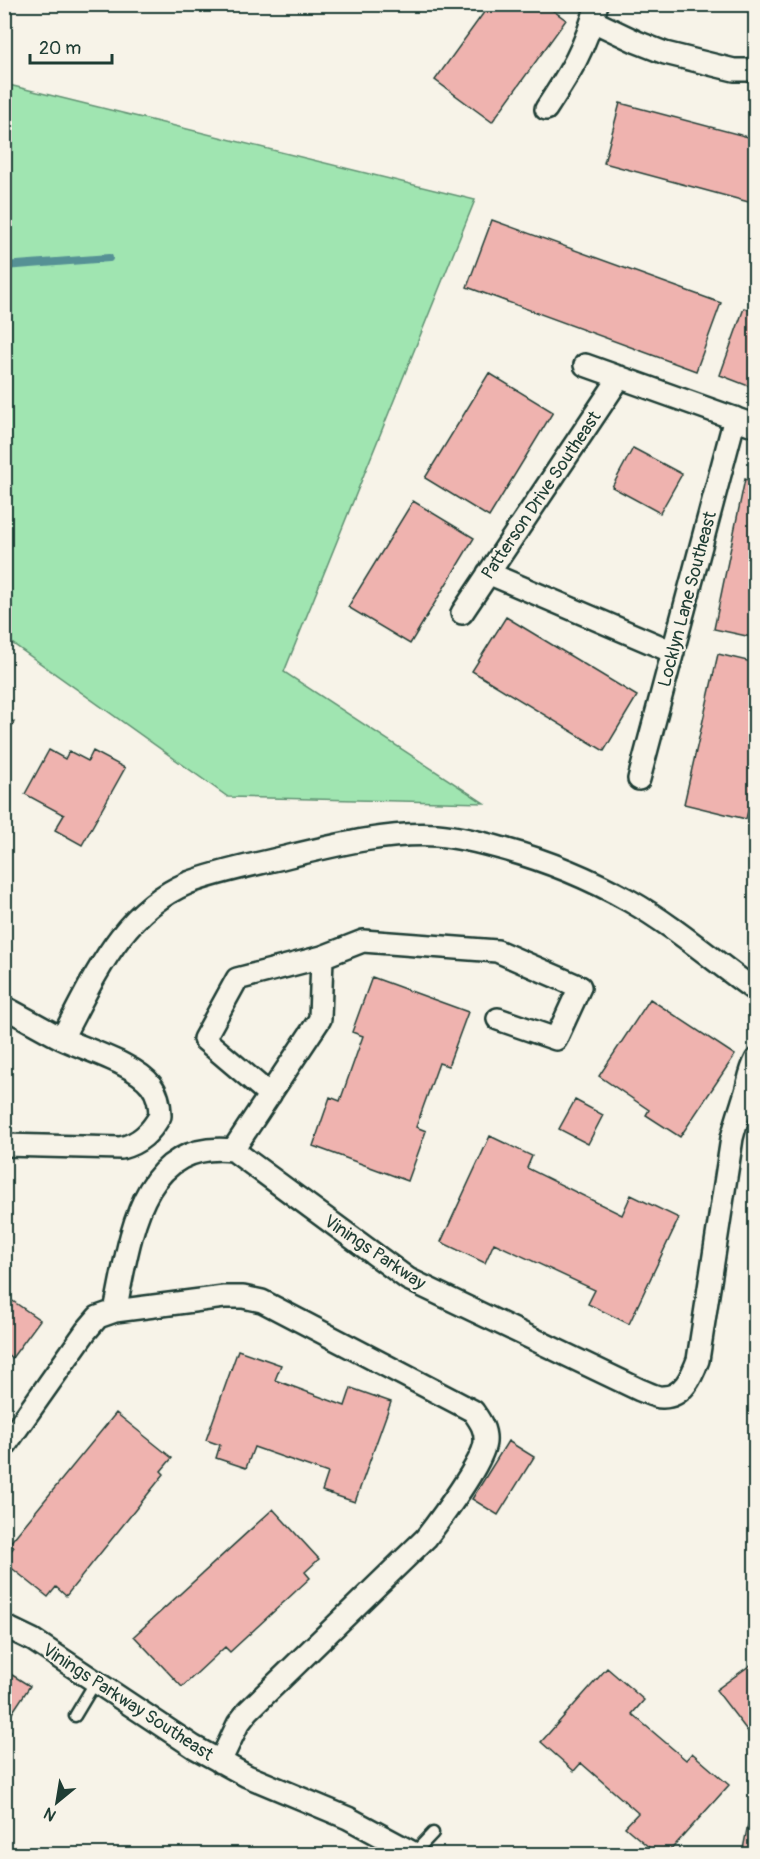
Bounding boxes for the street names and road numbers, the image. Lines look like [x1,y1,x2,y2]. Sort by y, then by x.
street label: Patterson Drive Southeast [476,406,607,584]
street label: Locklyn Lane Southeast [653,508,722,689]
street label: Vinings Parkway [319,1210,430,1295]
street label: Vinings Parkway Southeast [38,1639,218,1767]

